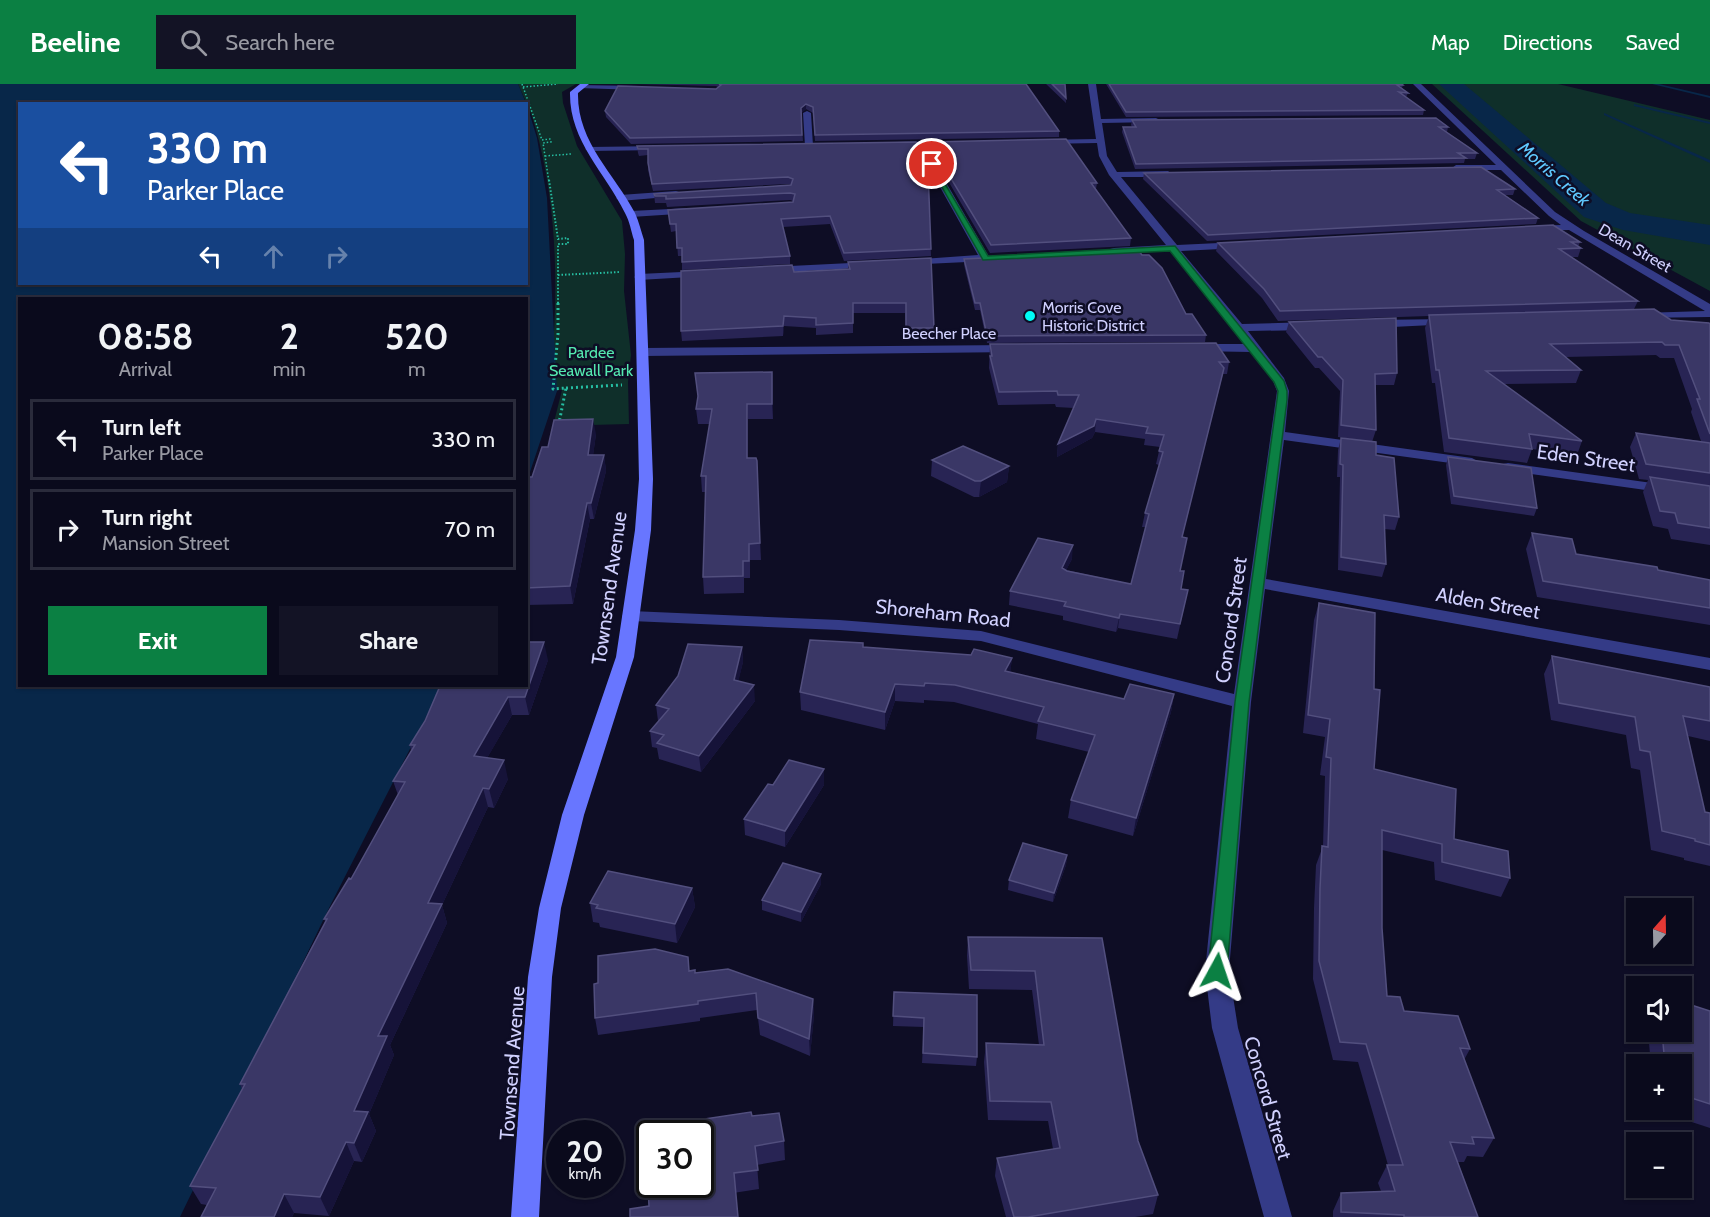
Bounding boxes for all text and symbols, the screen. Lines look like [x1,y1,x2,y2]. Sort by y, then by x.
search box [156,15,576,69]
text: Beeline [30,25,120,59]
icon: search [177,26,210,59]
text: Search here [225,29,335,56]
text: Map [1431,30,1470,55]
text: Directions [1503,30,1592,55]
text: Saved [1625,30,1680,55]
text: 330 m [147,122,268,174]
icon: left [48,126,126,204]
water label: Morris Creek [1513,136,1595,212]
pin [906,138,957,189]
icon: arrive [915,147,948,180]
text: Parker Place [147,174,284,207]
street label: Dean Street [1595,220,1675,277]
icon: left [194,240,227,273]
icon: ahead [257,240,290,273]
icon: right [320,240,353,273]
place label: Morris Cove Historic District [1042,298,1145,335]
marker: Morris Cove Historic District [1023,309,1037,323]
text: 08:58 [97,314,193,358]
text: 2 [280,314,299,358]
text: 520 [385,314,449,358]
street label: Beecher Place [902,324,996,343]
park label: Pardee Seawall Park [549,343,634,380]
text: Arrival [119,357,172,381]
text: min [273,357,306,381]
text: m [408,357,426,381]
text: Turn left [102,414,181,441]
icon: left [51,423,84,456]
text: 330 m [432,426,495,453]
street label: Eden Street [1535,439,1637,477]
text: Parker Place [102,441,204,465]
text: Turn right [102,504,192,531]
street label: Townsend Avenue [586,510,632,666]
icon: right [51,513,84,546]
text: 70 m [445,516,495,543]
text: Mansion Street [102,531,230,555]
street label: Concord Street [1210,555,1252,685]
street label: Alden Street [1434,582,1542,624]
street label: Shoreham Road [874,594,1012,632]
button: Exit [48,606,267,675]
button: Share [279,606,498,675]
north arrow [1626,898,1692,964]
map controls [1626,898,1692,1198]
position arrow [1185,939,1249,1003]
button: sound [1626,976,1692,1042]
street label: Townsend Avenue [495,985,529,1141]
street label: Concord Street [1239,1034,1297,1163]
button: + [1626,1054,1692,1120]
speed limit sign: 30 [636,1120,714,1198]
button: − [1626,1132,1692,1198]
text: 20 [566,1133,604,1170]
text: km/h [569,1165,601,1183]

